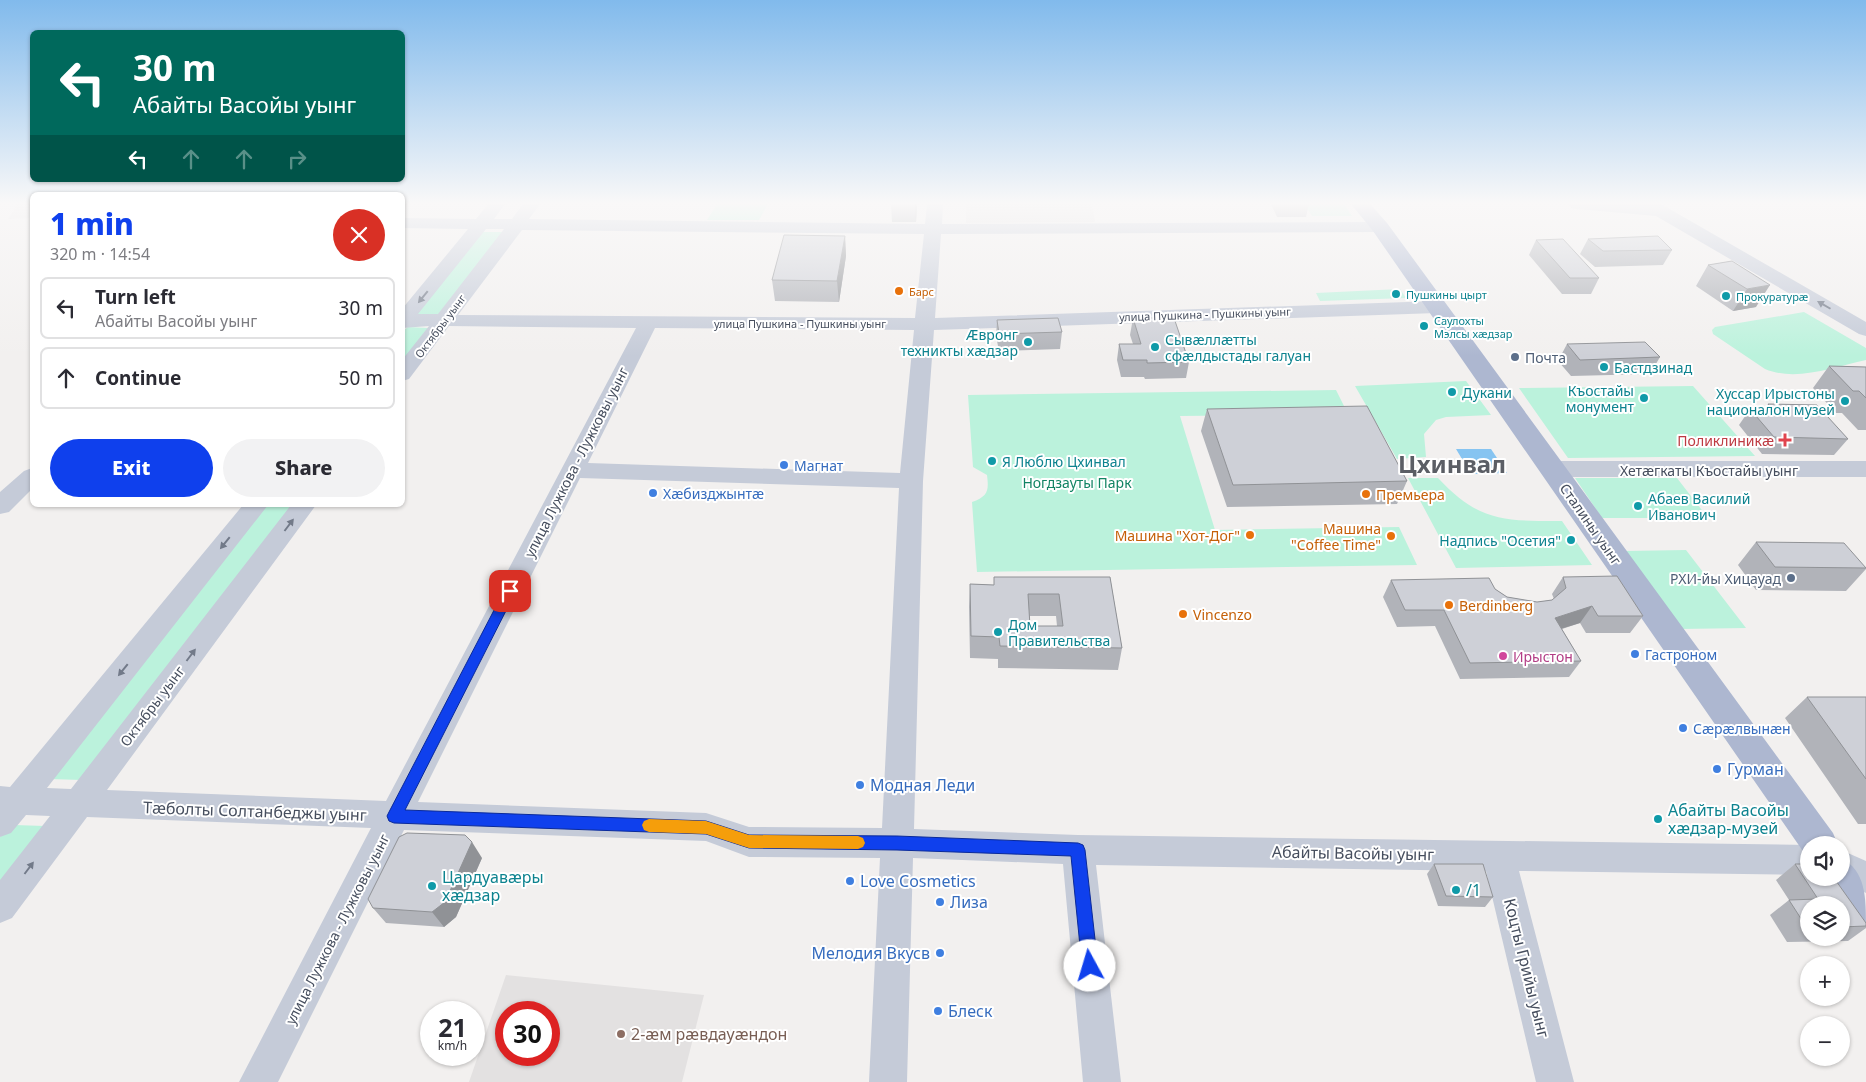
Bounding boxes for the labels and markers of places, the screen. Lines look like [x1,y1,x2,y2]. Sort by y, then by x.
place label: Барс [909,284,934,299]
marker: Барс [893,285,905,297]
place label: Пушкины цырт [1406,287,1487,302]
marker: Пушкины цырт [1390,288,1402,300]
place label: Прокуратурæ [1736,289,1808,304]
marker: Прокуратурæ [1720,290,1732,302]
place label: Саулохты Мэлсы хæдзар [1434,313,1513,341]
marker: Саулохты Мэлсы хæдзар [1418,320,1430,332]
place label: Æвpонг техникты хæдзар [901,325,1018,360]
place label: Сывæллæтты сфæлдыстады галуан [1165,330,1311,365]
marker: Æвpонг техникты хæдзар [1022,336,1034,348]
marker: Сывæллæтты сфæлдыстады галуан [1149,341,1161,353]
place label: Почта [1525,348,1566,367]
marker: Почта [1509,351,1521,363]
place label: Бастдзинад [1614,358,1693,377]
marker: Бастдзинад [1598,361,1610,373]
place label: Къостайы монумент [1566,381,1634,416]
place label: Дукани [1462,383,1512,402]
place label: Хуссар Ирыстоны националон музей [1707,384,1835,419]
marker: Дукани [1446,386,1458,398]
marker: Къостайы монумент [1638,392,1650,404]
marker: Хуссар Ирыстоны националон музей [1839,395,1851,407]
place label: Поликлиникæ [1677,431,1774,450]
marker: Поликлиникæ [1778,433,1792,447]
place label: Я Люблю Цхинвал [1002,452,1126,471]
marker: Я Люблю Цхинвал [986,455,998,467]
place label: Магнат [794,456,844,475]
marker: Магнат [778,459,790,471]
place label: Хæбизджынтæ [663,484,764,503]
place label: Премьера [1376,485,1445,504]
marker: Хæбизджынтæ [647,487,659,499]
marker: Премьера [1360,488,1372,500]
place label: Абаев Василий Иванович [1648,489,1750,524]
marker: Абаев Василий Иванович [1632,500,1644,512]
place label: Машина "Coffee Time" [1291,519,1381,554]
place label: Машина "Хот-Дог" [1115,526,1240,545]
marker: Машина "Хот-Дог" [1244,529,1256,541]
marker: Машина "Coffee Time" [1385,530,1397,542]
place label: Надпись "Осетия" [1439,531,1561,550]
marker: Надпись "Осетия" [1565,534,1577,546]
place label: РХИ-йы Хицауад [1670,569,1781,588]
pin [489,570,531,612]
marker: РХИ-йы Хицауад [1785,572,1797,584]
place label: Berdinberg [1459,596,1533,615]
marker: Berdinberg [1443,599,1455,611]
place label: Vincenzo [1193,605,1252,624]
marker: Vincenzo [1177,608,1189,620]
place label: Дом Правительства [1008,615,1110,650]
marker: Дом Правительства [992,626,1004,638]
place label: Гастроном [1645,645,1717,664]
place label: Ирыстон [1513,647,1573,666]
marker: Гастроном [1629,648,1641,660]
marker: Ирыстон [1497,650,1509,662]
place label: Сæрæлвынæн [1693,719,1791,738]
marker: Сæрæлвынæн [1677,722,1689,734]
place label: Гурман [1727,758,1784,780]
marker: Гурман [1711,763,1723,775]
place label: Модная Леди [870,774,975,796]
marker: Модная Леди [854,779,866,791]
place label: Абайты Васойы хæдзар-музей [1668,799,1789,839]
marker: Абайты Васойы хæдзар-музей [1652,813,1664,825]
place label: Цардуавæры хæдзар [442,866,544,906]
place label: Love Cosmetics [860,870,976,892]
marker: Love Cosmetics [844,875,856,887]
place label: /1 [1466,879,1481,901]
marker: Цардуавæры хæдзар [426,880,438,892]
marker: /1 [1450,884,1462,896]
place label: Лиза [950,891,988,913]
marker: Лиза [934,896,946,908]
place label: Мелодия Вкусв [811,942,930,964]
marker: Мелодия Вкусв [934,947,946,959]
place label: Блеск [948,1000,993,1022]
marker: Блеск [932,1005,944,1017]
place label: 2-æм рӕвдауӕндон [631,1023,787,1045]
marker: 2-æм рӕвдауӕндон [615,1028,627,1040]

